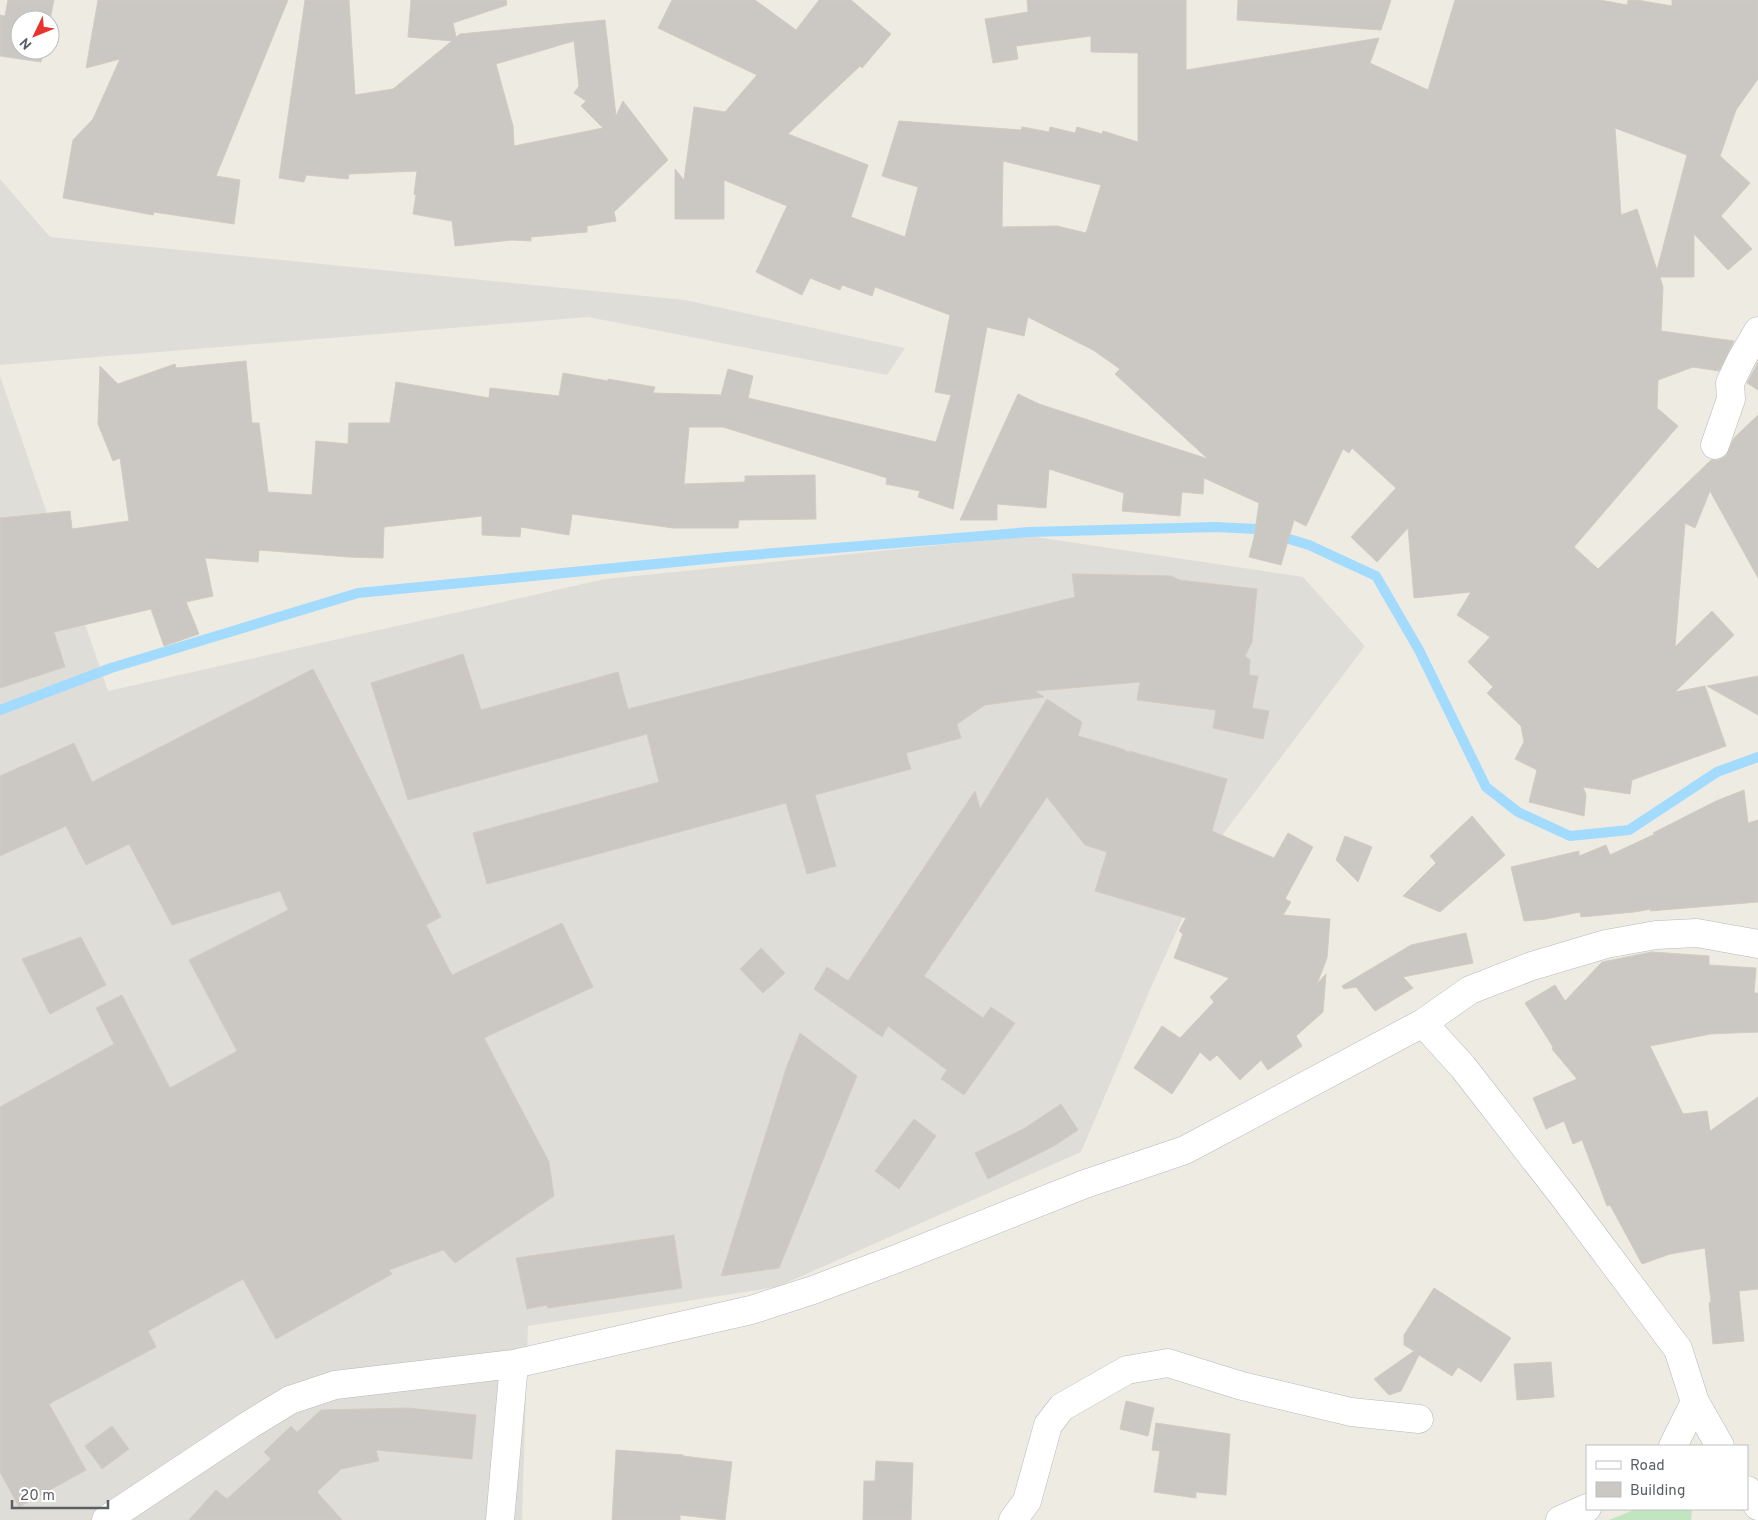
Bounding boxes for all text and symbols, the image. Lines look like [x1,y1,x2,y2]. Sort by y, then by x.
north arrow [10,10,60,60]
text: N [17,33,36,52]
legend [1586,1445,1748,1510]
text: Road [1630,1457,1665,1476]
scale bar [12,1478,109,1510]
text: Building [1630,1482,1685,1501]
text: 20 m [20,1487,55,1506]

